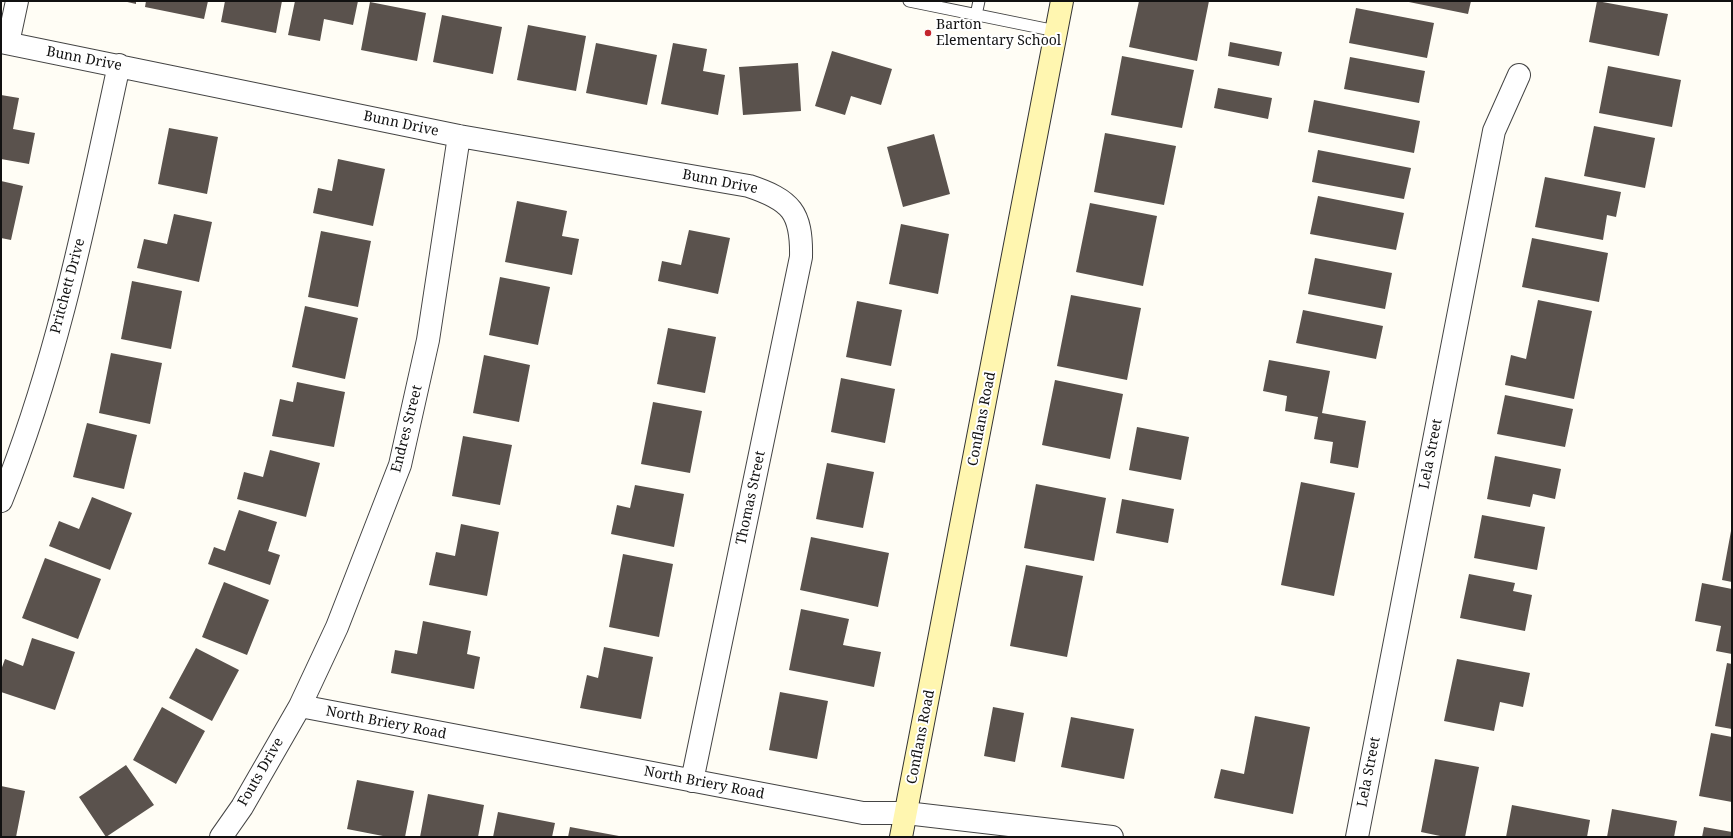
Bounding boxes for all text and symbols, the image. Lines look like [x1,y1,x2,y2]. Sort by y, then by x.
place label: Barton Elementary School [936,17,1061,50]
marker: Barton Elementary School [923,28,933,38]
street label: Bunn Drive [45,43,123,75]
street label: Bunn Drive [362,108,440,140]
street label: Bunn Drive [681,166,759,198]
street label: Pritchett Drive [47,236,89,336]
street label: Conflans Road [965,370,999,468]
street label: Endres Street [388,384,426,474]
street label: Lela Street [1416,417,1446,491]
street label: Thomas Street [733,449,769,547]
street label: Conflans Road [904,688,938,786]
street label: North Briery Road [324,703,448,743]
street label: Fouts Drive [235,735,287,809]
street label: Lela Street [1354,735,1384,809]
street label: North Briery Road [642,763,766,803]

